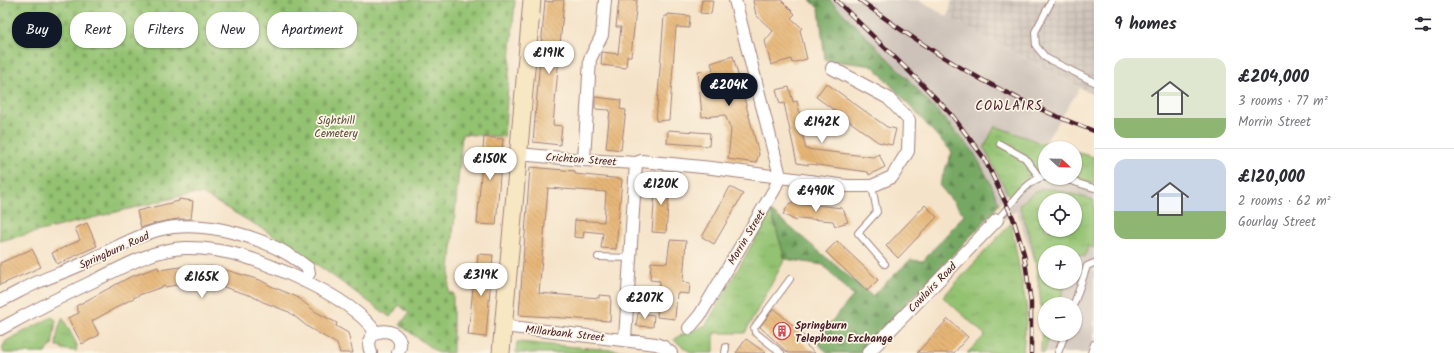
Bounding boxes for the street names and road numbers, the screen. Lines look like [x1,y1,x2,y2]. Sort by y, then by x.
street label: Crichton Street [545,149,618,172]
street label: Morrin Street [723,206,771,269]
street label: Springburn Road [76,227,153,274]
street label: Cowlairs Road [904,258,962,317]
street label: Millarbank Street [524,321,606,347]

